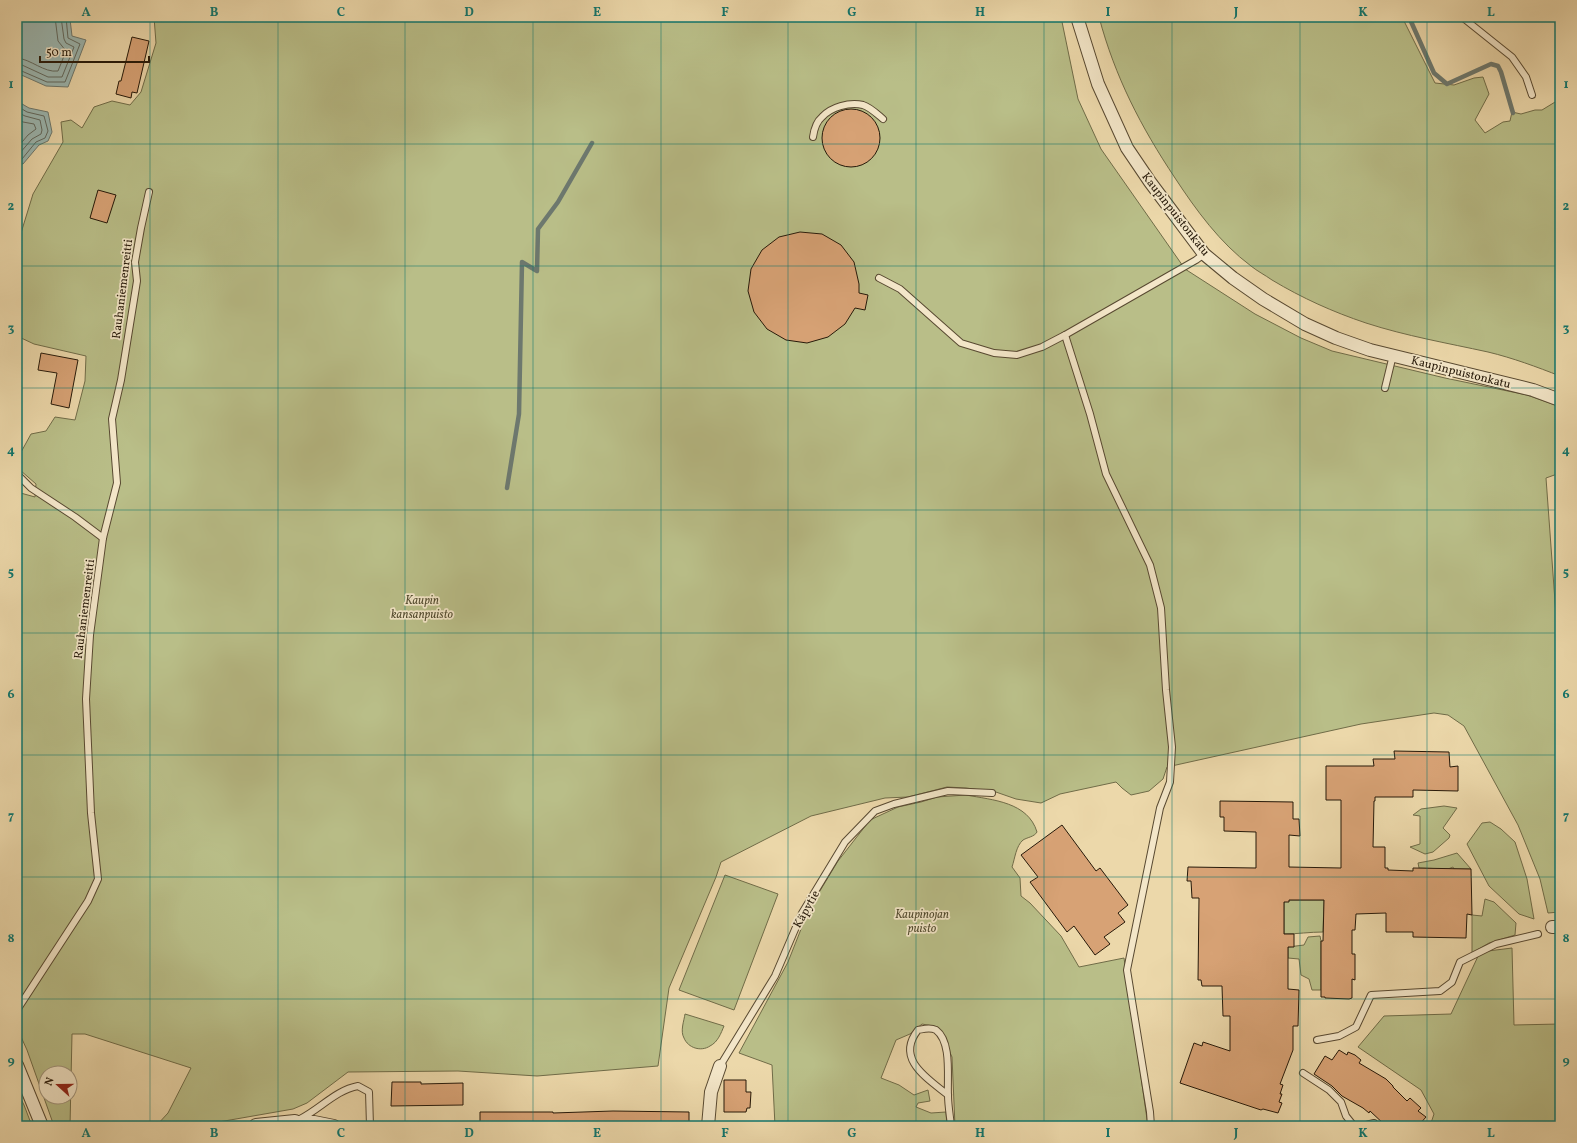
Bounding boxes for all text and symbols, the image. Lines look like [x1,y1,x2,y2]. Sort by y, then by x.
text: A [81,4,91,22]
text: B [210,4,219,22]
text: C [337,4,345,22]
text: D [464,4,474,22]
text: E [593,4,601,22]
text: F [721,4,729,22]
text: G [847,4,857,22]
text: H [975,4,985,22]
text: I [1106,4,1111,22]
text: J [1233,4,1239,22]
text: K [1358,4,1368,22]
text: L [1487,4,1495,22]
scale bar [40,38,149,64]
text: 50 m [46,45,72,61]
text: 1 [8,76,14,94]
text: 1 [1563,76,1569,94]
street label: Kaupinpuistonkatu [1138,170,1213,260]
text: 2 [8,198,15,216]
text: 2 [1563,198,1570,216]
street label: Rauhaniemenreitti [109,238,137,340]
text: 3 [8,320,15,338]
text: 3 [1563,320,1570,338]
street label: Kaupinpuistonkatu [1409,353,1512,393]
text: 4 [7,442,15,460]
text: 4 [1562,442,1570,460]
street label: Rauhaniemenreitti [71,558,99,660]
text: 5 [8,564,14,582]
text: 5 [1563,564,1569,582]
park label: Kaupin kansanpuisto [391,593,454,623]
text: 6 [7,686,15,704]
text: 6 [1562,686,1570,704]
text: 7 [8,808,14,826]
text: 7 [1563,808,1569,826]
street label: Käpytie [790,887,824,931]
park label: Kaupinojan puisto [895,907,949,937]
text: 8 [7,930,15,948]
text: 8 [1562,930,1570,948]
text: 9 [7,1052,15,1070]
text: 9 [1562,1052,1570,1070]
north arrow [38,1065,78,1105]
text: N [42,1076,58,1088]
text: A [81,1125,91,1143]
text: B [210,1125,219,1143]
text: C [337,1125,345,1143]
text: D [464,1125,474,1143]
text: E [593,1125,601,1143]
text: F [721,1125,729,1143]
text: G [847,1125,857,1143]
text: H [975,1125,985,1143]
text: I [1106,1125,1111,1143]
text: J [1233,1125,1239,1143]
text: K [1358,1125,1368,1143]
text: L [1487,1125,1495,1143]

